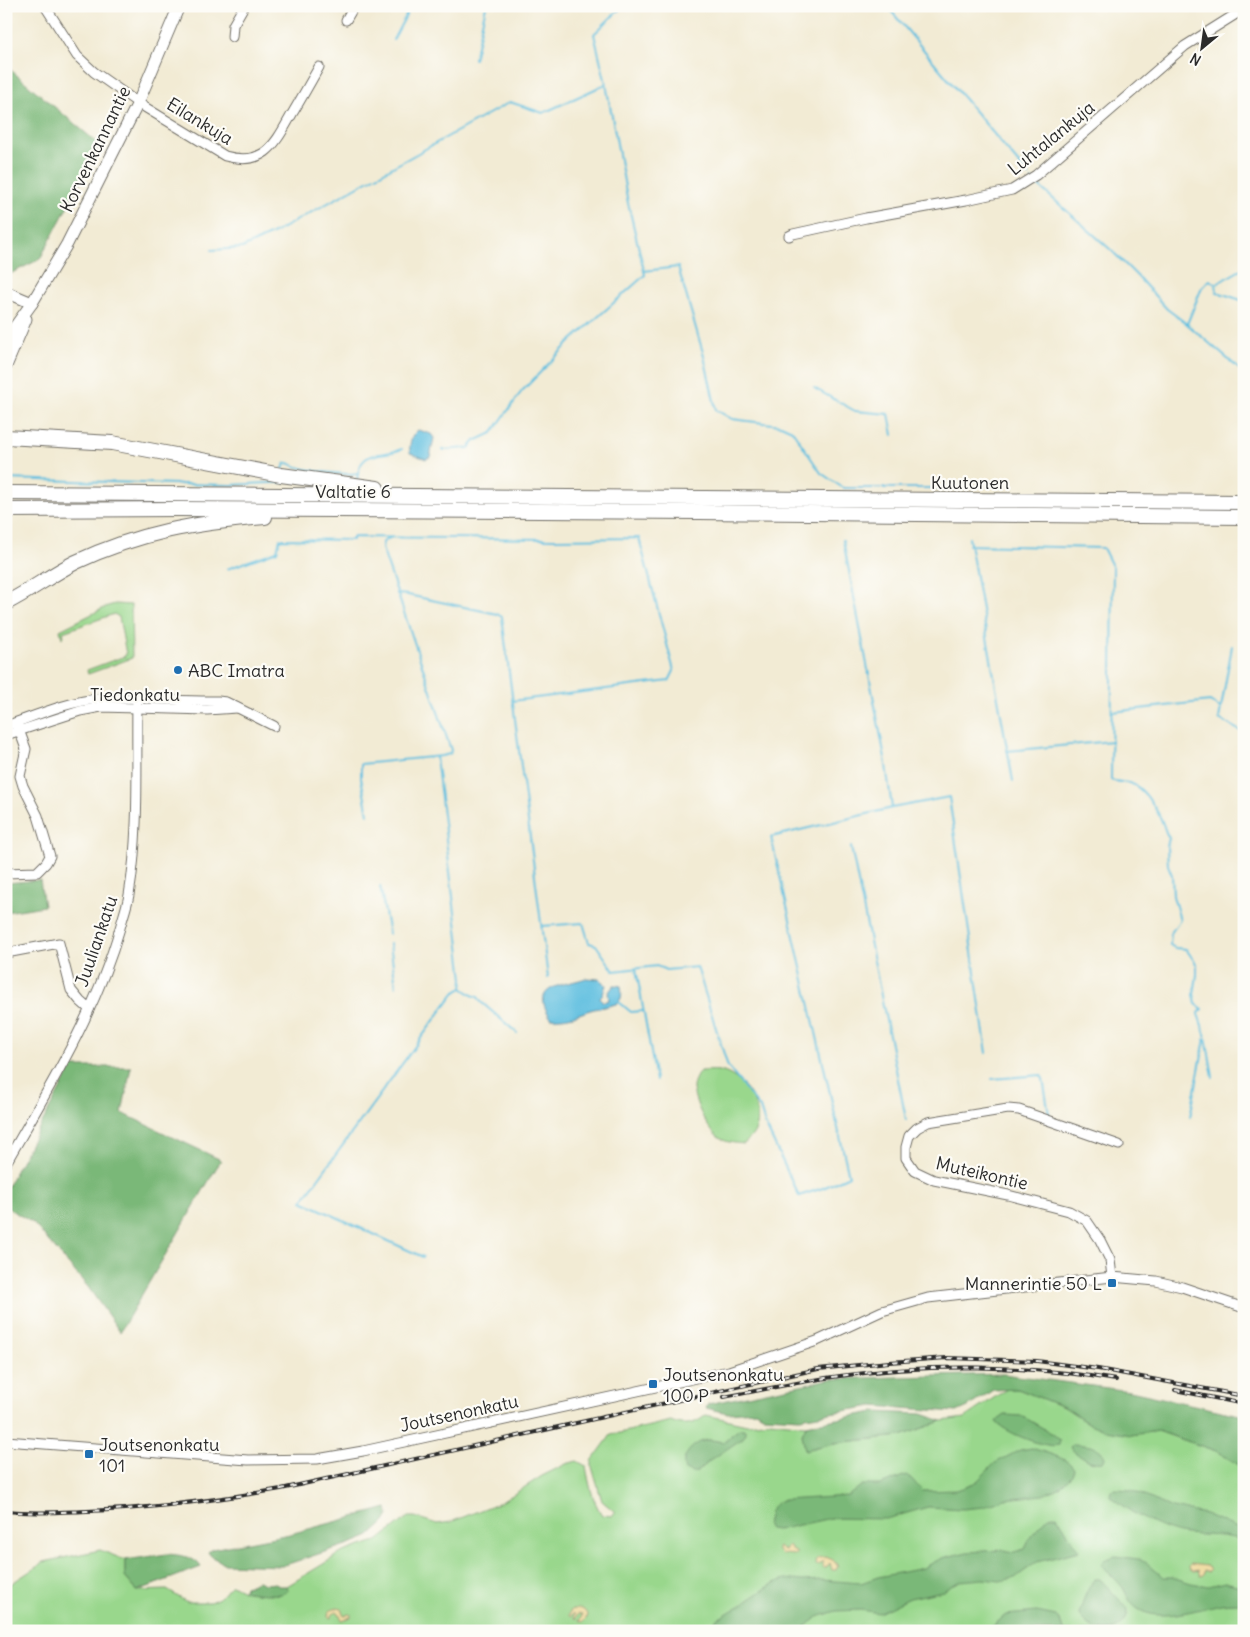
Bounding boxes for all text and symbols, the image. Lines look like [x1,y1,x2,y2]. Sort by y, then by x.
north arrow [1178,22,1228,72]
text: N [1187,49,1204,70]
street label: Korvenkannantie [54,82,136,216]
street label: Eilankuja [163,92,237,150]
street label: Luhtalankuja [1003,96,1099,180]
street label: Kuutonen [931,471,1009,494]
street label: Valtatie 6 [315,480,391,503]
place label: ABC Imatra [188,659,285,682]
marker: ABC Imatra [172,664,184,676]
street label: Tiedonkatu [90,683,180,706]
street label: Juuliankatu [70,892,122,990]
street label: Muteikontie [934,1151,1030,1195]
place label: Mannerintie 50 L [965,1272,1102,1295]
marker: Mannerintie 50 L [1106,1277,1118,1289]
place label: Joutsenonkatu 100 P [663,1363,784,1407]
marker: Joutsenonkatu 100 P [647,1378,659,1390]
street label: Joutsenonkatu [398,1389,520,1437]
place label: Joutsenonkatu 101 [99,1433,220,1477]
marker: Joutsenonkatu 101 [83,1448,95,1460]

